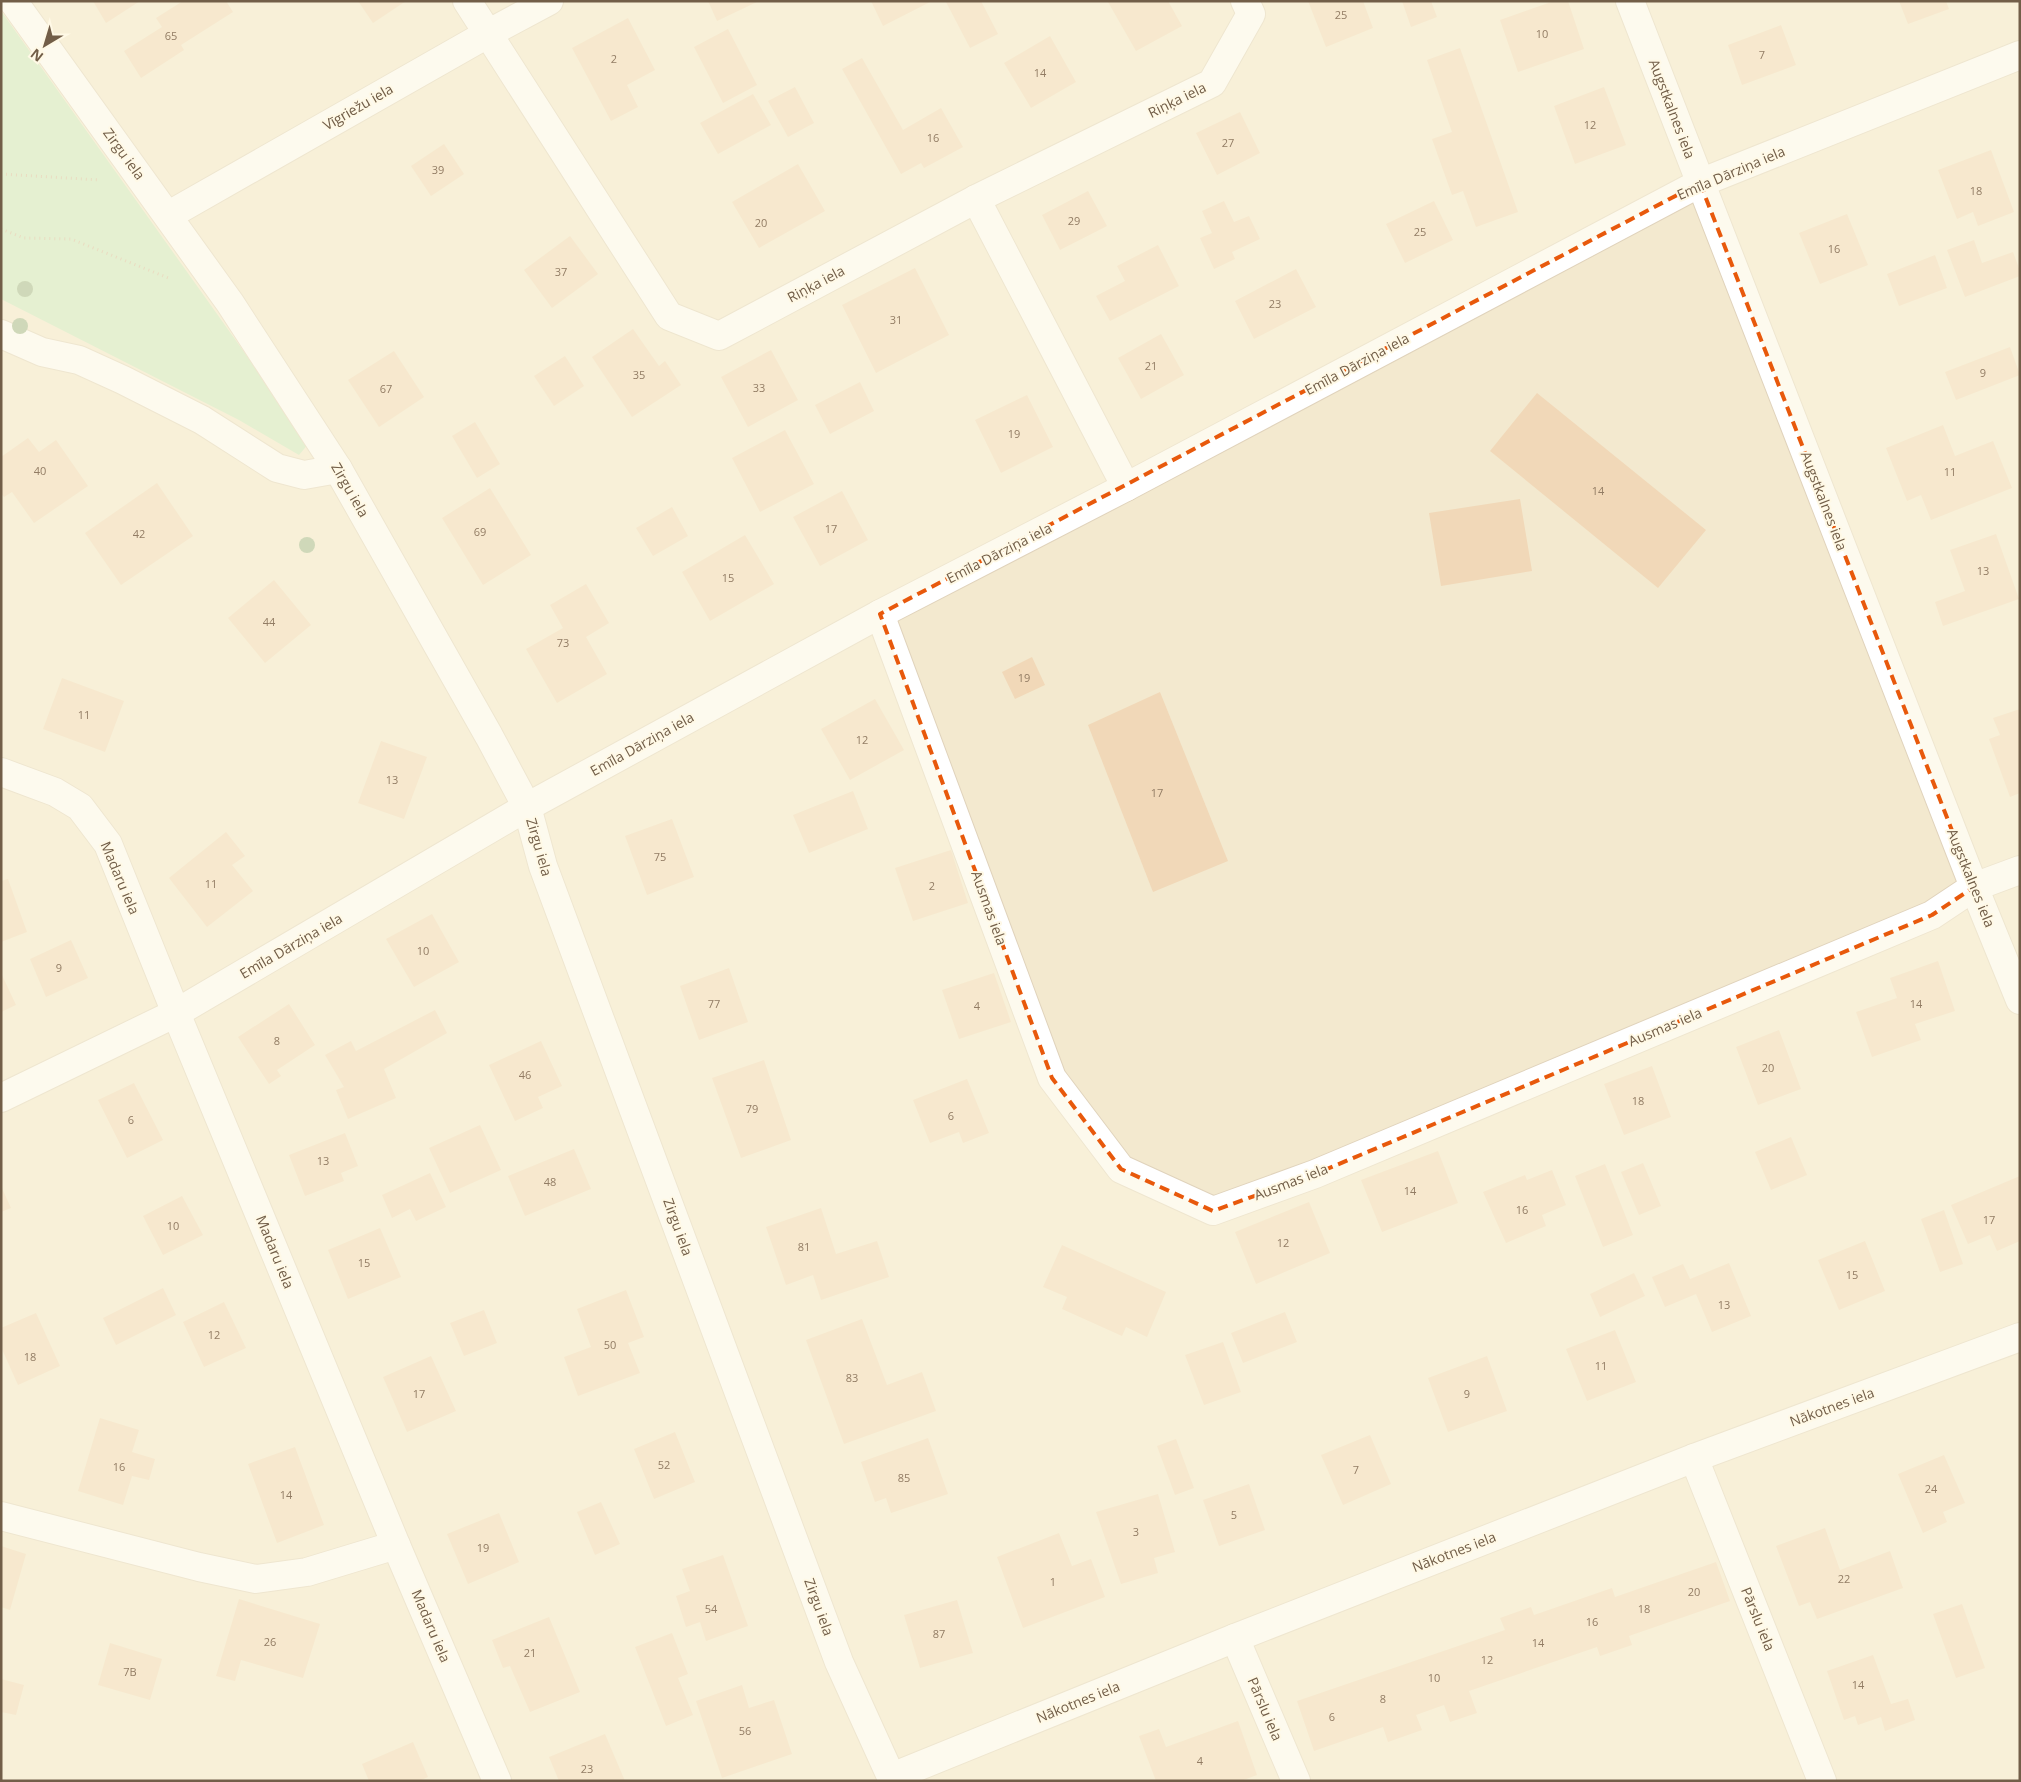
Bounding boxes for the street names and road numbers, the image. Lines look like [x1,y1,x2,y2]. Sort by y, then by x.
street label: Augstkalnes iela [1645,56,1700,161]
street label: Riņķa iela [1145,77,1209,122]
street label: Vīgriežu iela [319,79,396,134]
street label: Zirgu iela [99,124,150,183]
street label: Emīla Dārziņa iela [1674,141,1788,204]
street label: Riņķa iela [784,261,848,307]
street label: Emīla Dārziņa iela [1301,328,1412,399]
street label: Augstkalnes iela [1797,448,1852,553]
street label: Zirgu iela [327,459,374,520]
street label: Emīla Dārziņa iela [943,518,1055,587]
street label: Emīla Dārziņa iela [587,707,697,780]
street label: Zirgu iela [522,815,557,878]
street label: Augstkalnes iela [1943,826,2000,930]
street label: Madaru iela [97,838,144,917]
street label: Ausmas iela [967,868,1012,948]
street label: Emīla Dārziņa iela [236,908,346,983]
street label: Ausmas iela [1625,1003,1704,1050]
street label: Ausmas iela [1251,1159,1331,1204]
street label: Zirgu iela [659,1195,698,1258]
street label: Madaru iela [252,1212,299,1291]
street label: Nākotnes iela [1787,1382,1877,1431]
street label: Nākotnes iela [1409,1527,1499,1576]
street label: Zirgu iela [800,1575,839,1638]
street label: Pārslu iela [1737,1584,1780,1653]
street label: Madaru iela [408,1586,455,1665]
street label: Pārslu iela [1244,1674,1287,1743]
street label: Nākotnes iela [1033,1676,1122,1727]

